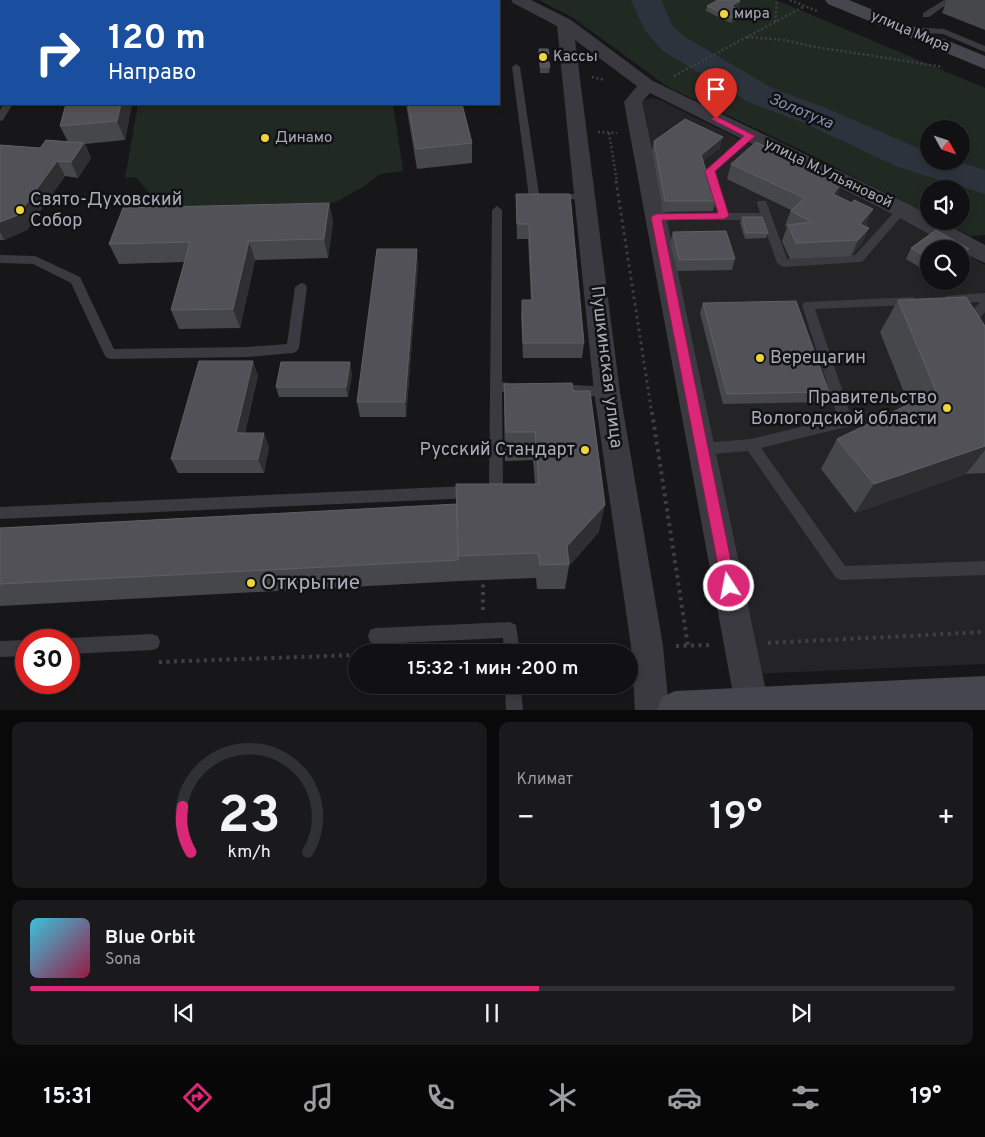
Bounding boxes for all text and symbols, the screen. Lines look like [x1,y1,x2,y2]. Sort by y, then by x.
place label: мира [734,5,770,24]
street label: улица Мира [868,7,952,57]
marker: мира [718,8,730,20]
text: 120 m [108,17,206,61]
icon: right [25,20,90,85]
place label: Кассы [553,48,598,67]
marker: Кассы [537,51,549,63]
text: Направо [108,60,196,87]
pin [695,68,737,119]
icon: arrive [702,75,730,103]
water label: Золотуха [766,90,837,135]
north arrow [920,120,970,170]
map controls [920,120,970,290]
place label: Динамо [275,129,332,148]
marker: Динамо [259,132,271,144]
street label: улица М.Ульяновой [761,135,895,213]
button: sound [920,180,970,230]
place label: Свято-Духовский Собор [30,189,182,233]
marker: Свято-Духовский Собор [14,204,26,216]
button: search [920,240,970,290]
street label: Пушкинская улица [585,284,627,450]
place label: Верещагин [770,347,866,370]
marker: Верещагин [754,352,766,364]
place label: Правительство Вологодской области [751,387,937,431]
marker: Правительство Вологодской области [941,402,953,414]
place label: Русский Стандарт [420,439,575,462]
marker: Русский Стандарт [579,444,591,456]
position arrow [702,559,754,611]
place label: Открытие [261,570,360,597]
marker: Открытие [245,577,257,589]
speed limit sign: 30 [15,629,80,694]
text: 15:32 · 1 мин · 200 m [408,657,578,681]
text: Климат [517,770,573,790]
text: 23 [218,785,281,851]
text: 19° [709,794,763,843]
text: − [517,801,535,837]
text: + [937,801,955,837]
text: km/h [228,841,271,864]
text: Blue Orbit [105,926,195,950]
text: Sona [105,950,141,970]
icon: previous [170,999,198,1027]
icon: pause [478,999,506,1027]
icon: next [787,999,815,1027]
icon: directions [180,1080,215,1115]
icon: music [301,1080,336,1115]
icon: phone [423,1080,458,1115]
icon: climate [545,1080,580,1115]
icon: car [667,1080,702,1115]
icon: filters [788,1080,823,1115]
text: 15:31 [43,1084,93,1111]
text: 19° [910,1084,942,1111]

